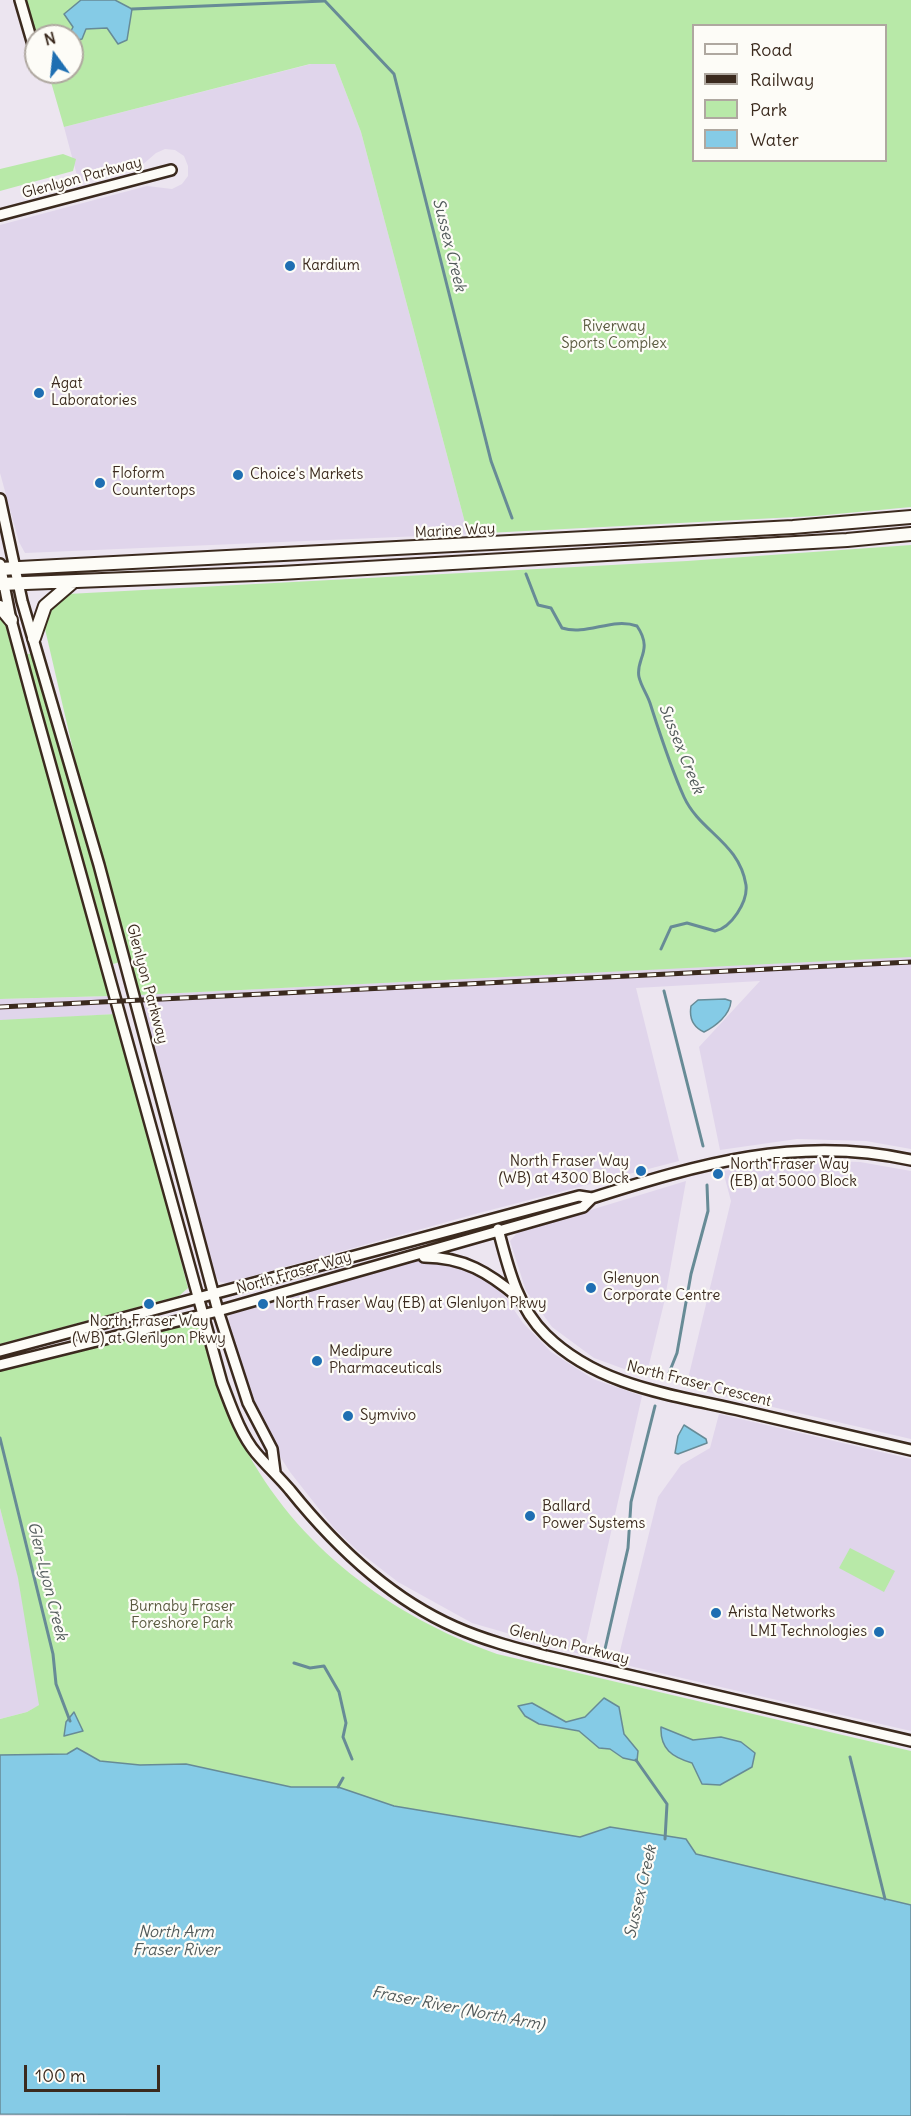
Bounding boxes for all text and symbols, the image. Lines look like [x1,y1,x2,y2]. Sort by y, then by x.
north arrow [24,24,84,84]
legend [692,24,887,162]
text: N [42,27,58,50]
text: Road [750,38,792,61]
text: Railway [750,68,814,91]
text: Park [750,98,787,121]
text: Water [750,128,799,151]
street label: Glenlyon Parkway [20,153,144,203]
water label: Sussex Creek [428,197,470,293]
place label: Kardium [302,257,360,275]
marker: Kardium [283,259,297,273]
park label: Riverway Sports Complex [561,318,667,353]
place label: Agat Laboratories [51,375,137,410]
marker: Agat Laboratories [32,386,46,400]
place label: Floform Countertops [112,465,195,500]
place label: Choice's Markets [250,466,363,484]
marker: Choice's Markets [231,468,245,482]
marker: Floform Countertops [93,476,107,490]
street label: Marine Way [414,520,496,542]
water label: Sussex Creek [654,701,708,797]
street label: Glenlyon Parkway [122,922,172,1046]
place label: North Fraser Way (WB) at 4300 Block [499,1153,629,1188]
place label: North Fraser Way (EB) at 5000 Block [730,1156,857,1191]
marker: North Fraser Way (WB) at 4300 Block [634,1164,648,1178]
marker: North Fraser Way (EB) at 5000 Block [711,1167,725,1181]
street label: North Fraser Way [234,1248,354,1298]
place label: Glenyon Corporate Centre [603,1270,720,1305]
marker: Glenyon Corporate Centre [584,1281,598,1295]
place label: North Fraser Way (EB) at Glenlyon Pkwy [275,1295,546,1313]
marker: North Fraser Way (WB) at Glenlyon Pkwy [142,1297,156,1311]
marker: North Fraser Way (EB) at Glenlyon Pkwy [256,1297,270,1311]
place label: North Fraser Way (WB) at Glenlyon Pkwy [72,1313,226,1348]
place label: Medipure Pharmaceuticals [329,1343,442,1378]
marker: Medipure Pharmaceuticals [310,1354,324,1368]
street label: North Fraser Crescent [625,1357,773,1411]
place label: Symvivo [360,1407,416,1425]
marker: Symvivo [341,1409,355,1423]
place label: Ballard Power Systems [542,1498,645,1533]
marker: Ballard Power Systems [523,1509,537,1523]
water label: Glen-Lyon Creek [23,1520,71,1642]
park label: Burnaby Fraser Foreshore Park [129,1598,235,1633]
place label: Arista Networks [728,1604,835,1622]
marker: Arista Networks [709,1606,723,1620]
street label: Glenlyon Parkway [507,1621,631,1669]
place label: LMI Technologies [750,1623,867,1641]
marker: LMI Technologies [872,1625,886,1639]
water label: Sussex Creek [621,1844,661,1940]
water label: North Arm Fraser River [133,1922,219,1960]
water label: Fraser River (North Arm) [370,1983,546,2035]
scale bar [27,2053,164,2091]
text: 100 m [35,2064,86,2087]

